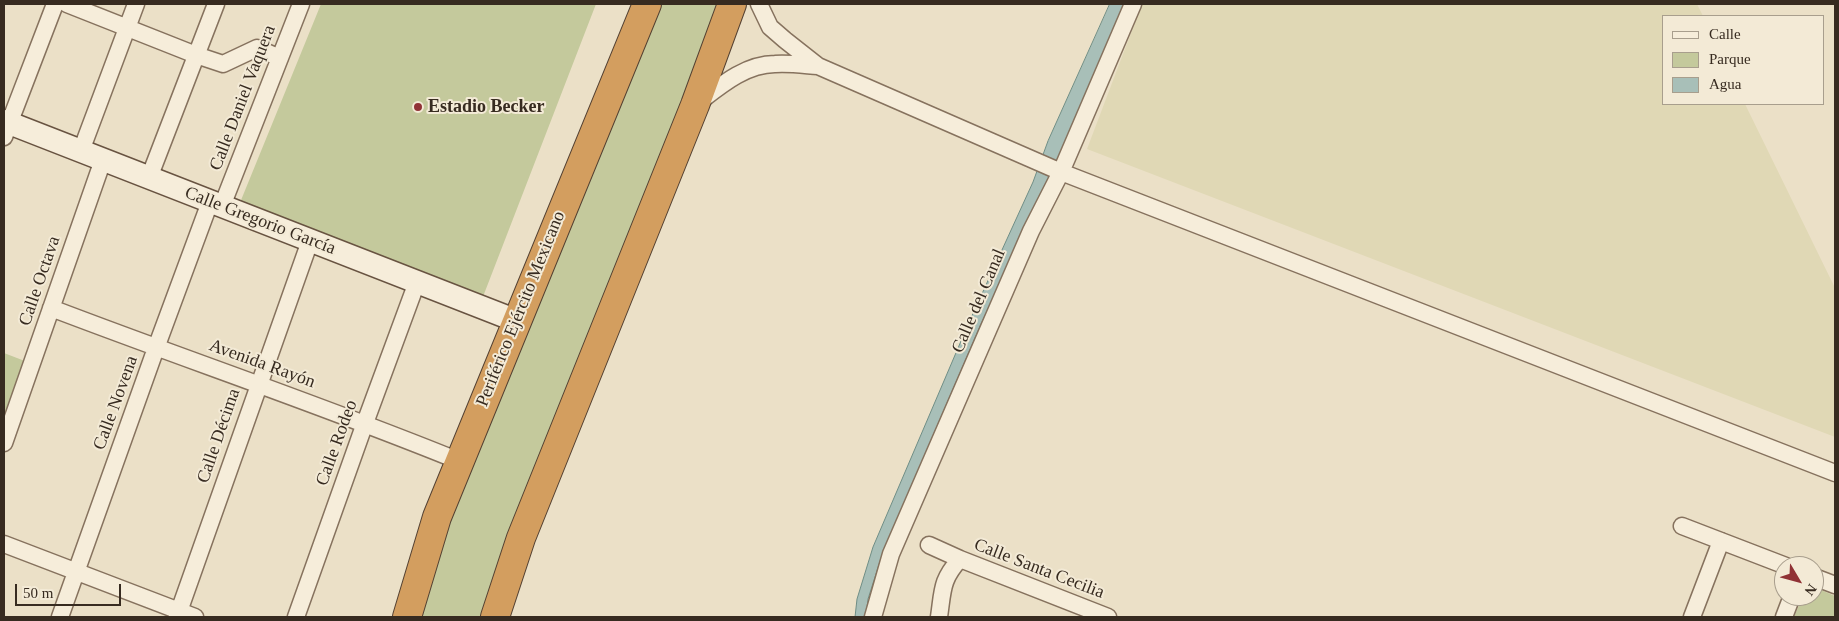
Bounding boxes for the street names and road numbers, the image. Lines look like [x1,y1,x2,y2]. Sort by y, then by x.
street label: Calle Daniel Vaquera [205,22,281,174]
street label: Calle Gregorio García [181,182,339,260]
street label: Periférico Ejército Mexicano [472,208,570,410]
street label: Calle Octava [15,233,65,329]
street label: Calle del Canal [947,246,1011,356]
street label: Avenida Rayón [206,335,318,393]
street label: Calle Novena [89,353,143,453]
street label: Calle Décima [193,386,245,486]
street label: Calle Rodeo [312,397,362,489]
street label: Calle Santa Cecilia [971,534,1107,604]

